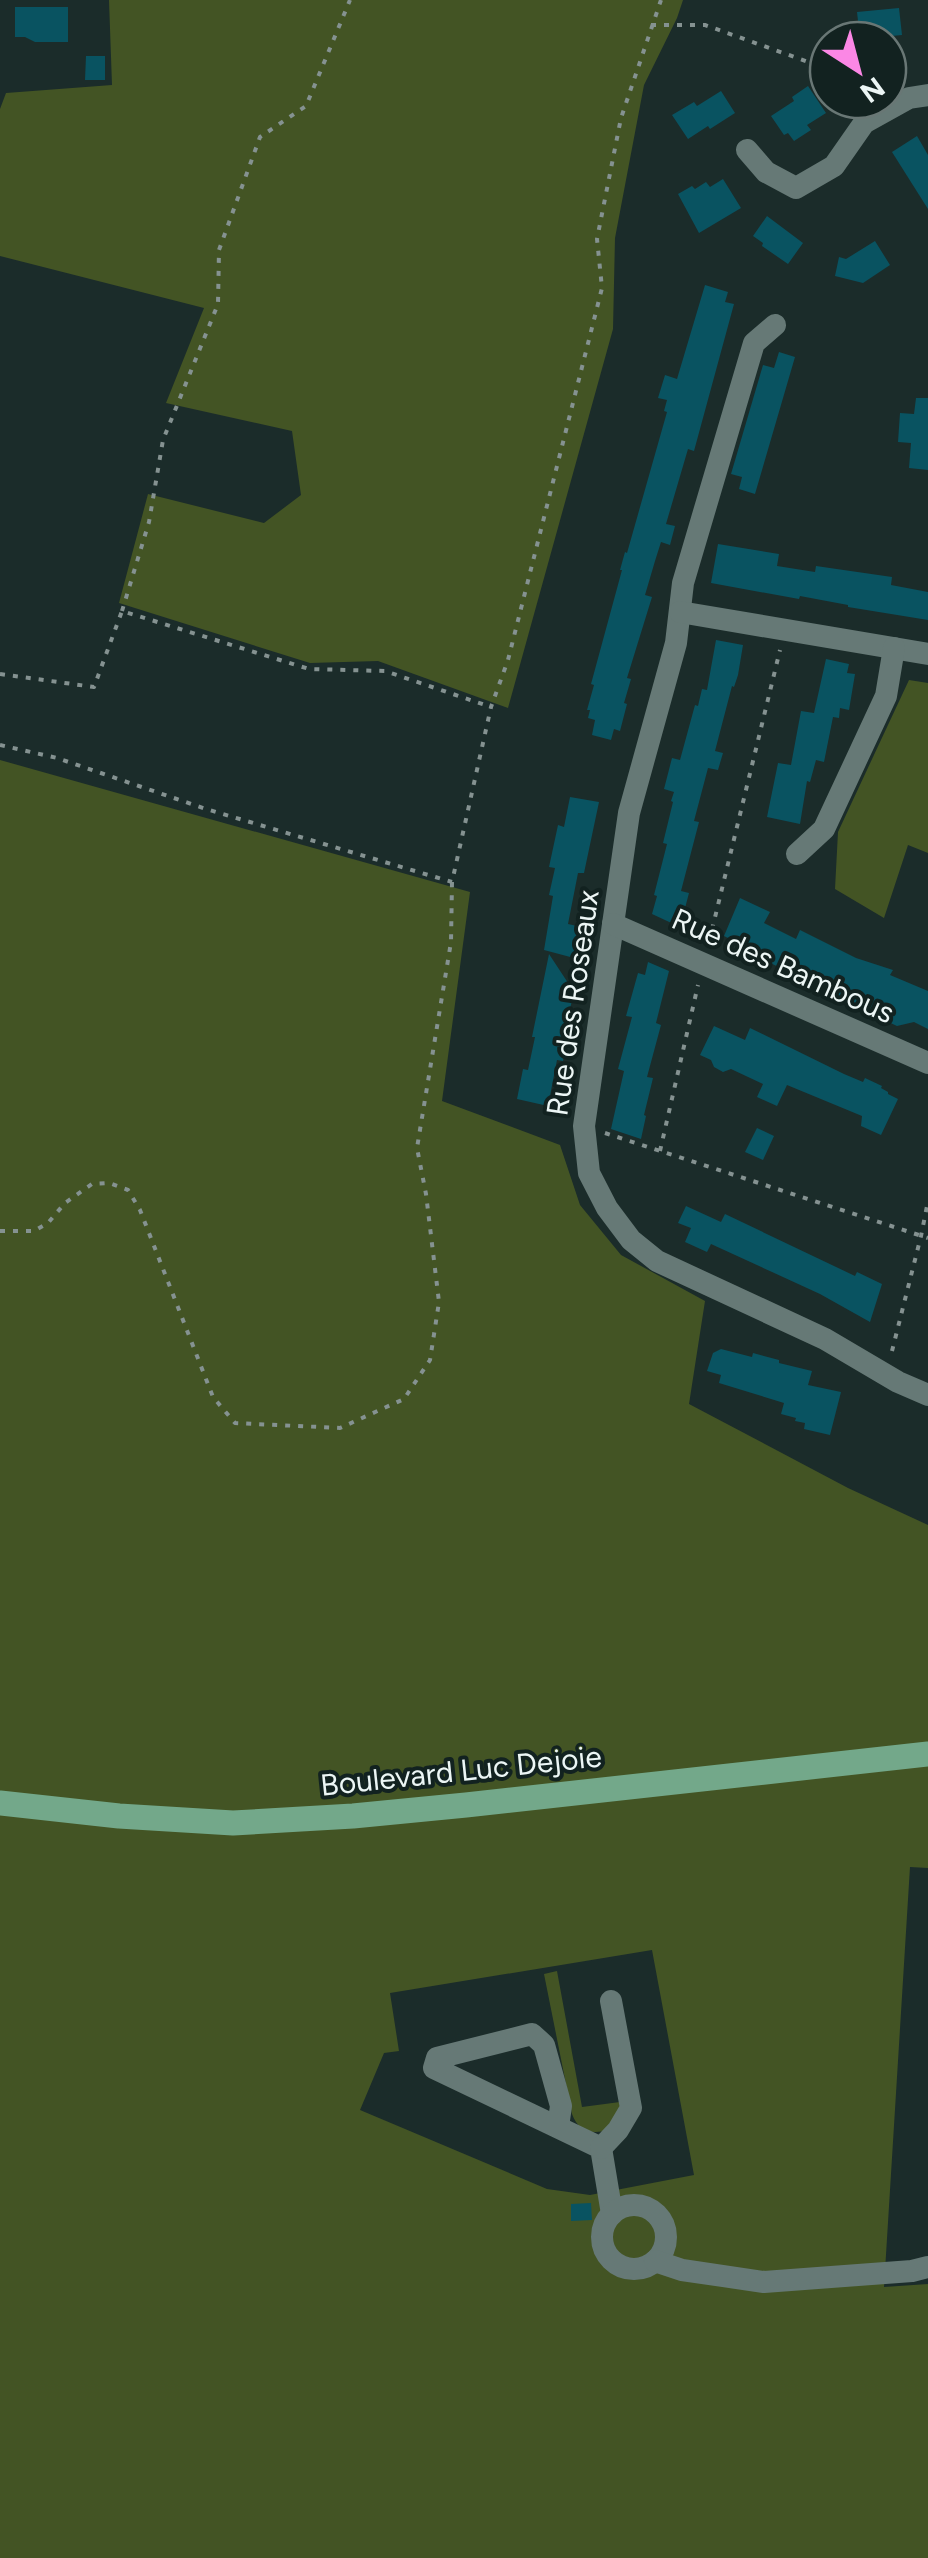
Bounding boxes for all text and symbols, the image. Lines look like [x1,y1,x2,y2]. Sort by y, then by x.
north arrow [808,20,908,120]
text: N [854,70,891,110]
street label: Rue des Roseaux [538,888,607,1118]
street label: Rue des Bambous [666,900,900,1031]
street label: Boulevard Luc Dejoie [319,1737,603,1804]

